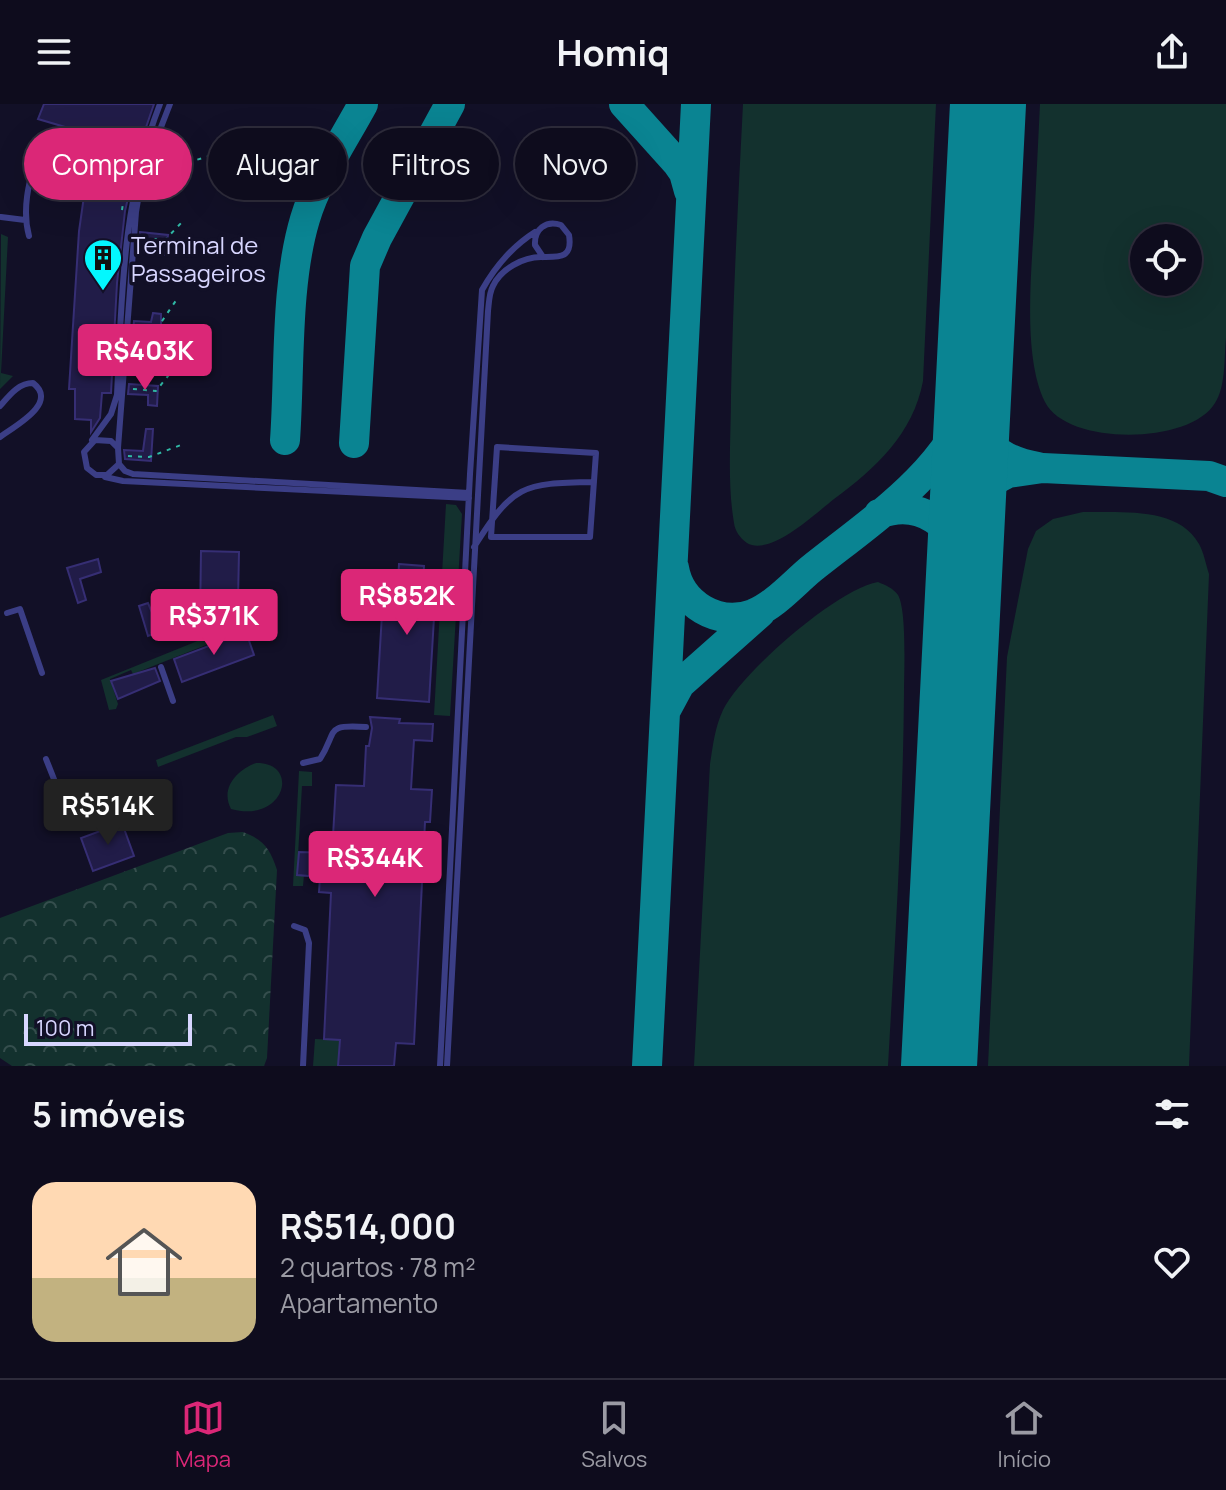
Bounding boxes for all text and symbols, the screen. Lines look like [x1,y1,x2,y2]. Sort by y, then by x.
text: Homiq [557,28,669,77]
icon: menu [32,30,76,74]
icon: share [1150,30,1194,74]
chip: Comprar [24,128,192,200]
chip: Alugar [208,128,347,200]
chip: Filtros [363,128,499,200]
chip: Novo [515,128,636,200]
map controls [1130,224,1202,296]
button: locate [1130,224,1202,296]
place label: Terminal de Passageiros [131,228,266,289]
building icon: Terminal de Passageiros [82,237,124,292]
pin: R$403K [80,324,210,392]
text: R$403K [96,332,194,368]
pin: R$852K [342,569,472,637]
text: R$852K [359,577,455,613]
pin: R$371K [149,589,279,657]
text: R$371K [169,597,259,633]
pin: R$514K [43,779,173,847]
text: R$514K [62,787,154,823]
pin: R$344K [310,831,440,899]
text: R$344K [327,839,423,875]
scale bar [24,1010,192,1046]
text: 100 m [36,1013,94,1043]
text: 5 imóveis [32,1091,185,1137]
icon: filters [1150,1092,1194,1136]
text: R$514,000 [280,1203,456,1249]
icon: home [96,1214,192,1310]
icon: heart [1150,1240,1194,1284]
text: 2 quartos · 78 m² [280,1249,476,1285]
text: Apartamento [280,1285,438,1321]
tab: Mapa [175,1396,231,1474]
tab: Salvos [581,1396,647,1474]
tab: Início [998,1396,1051,1474]

